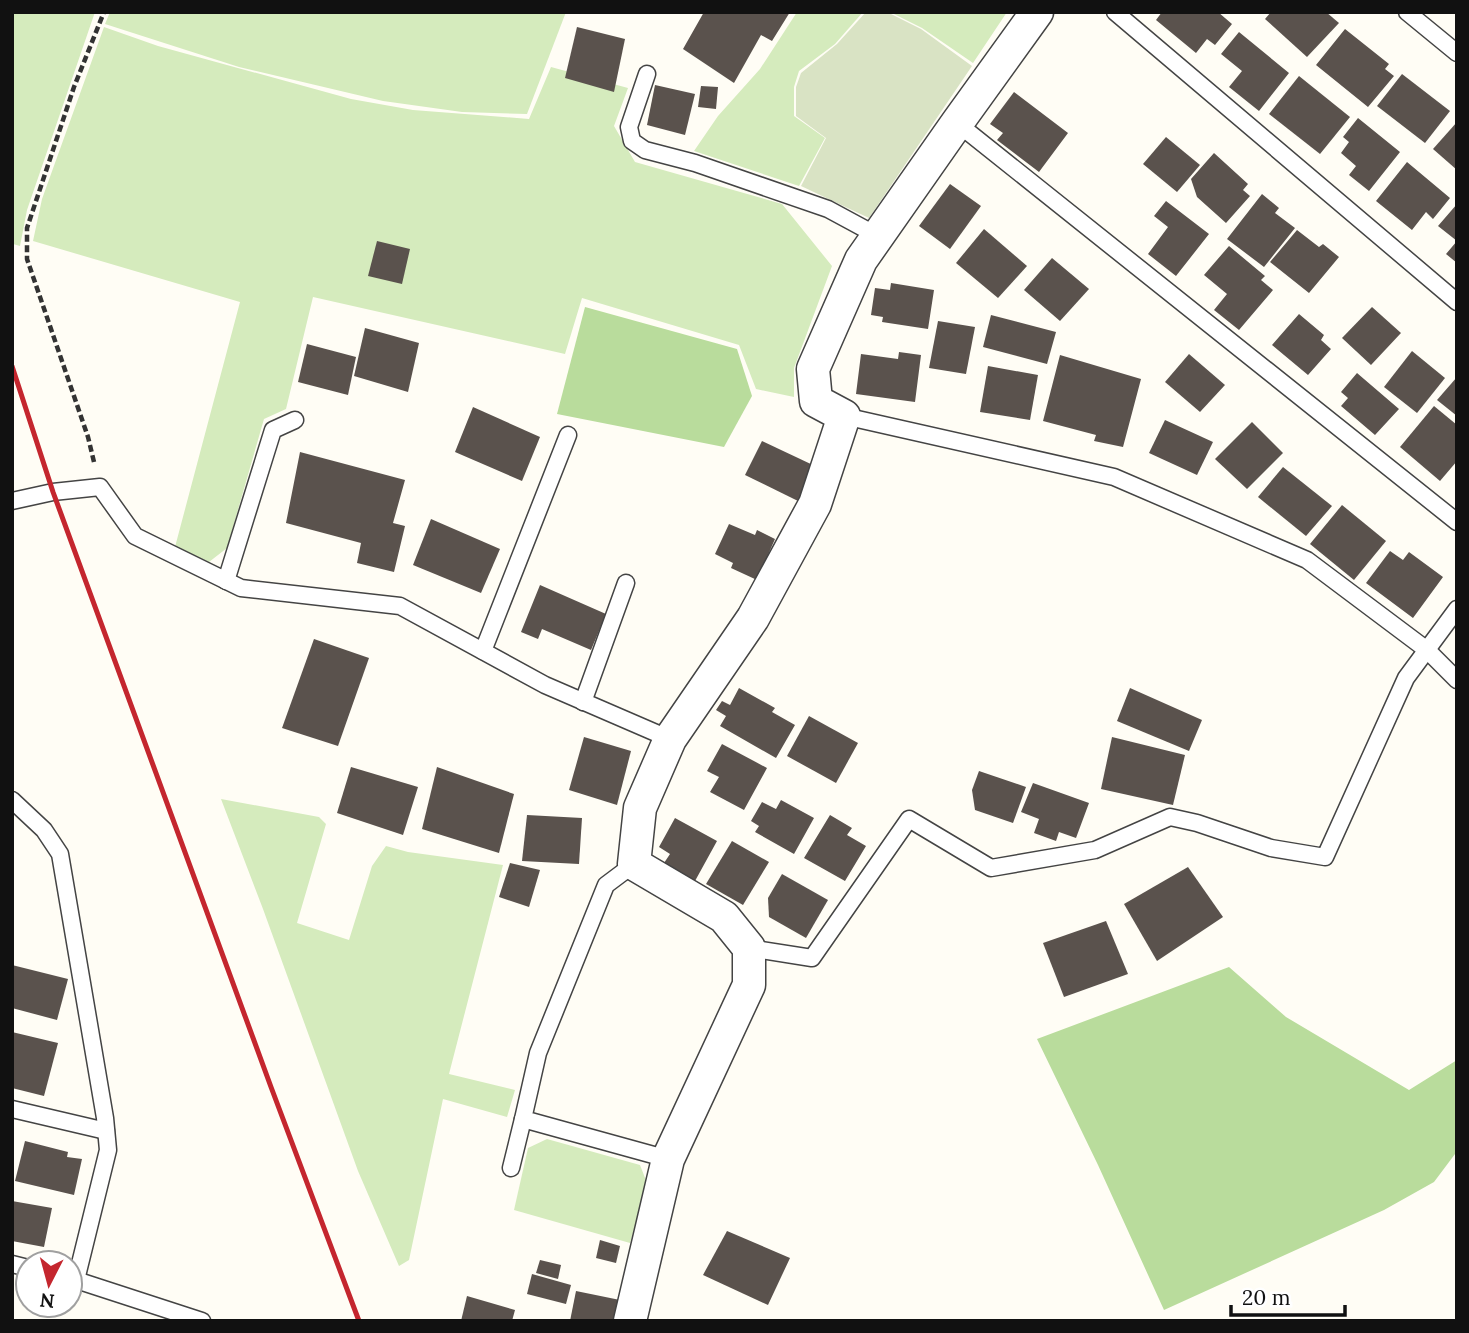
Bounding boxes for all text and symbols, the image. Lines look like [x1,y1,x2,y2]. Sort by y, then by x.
north arrow [14,1249,84,1319]
scale bar [1231,1274,1345,1318]
text: 20 m [1242,1284,1291,1311]
text: N [38,1288,56,1314]

